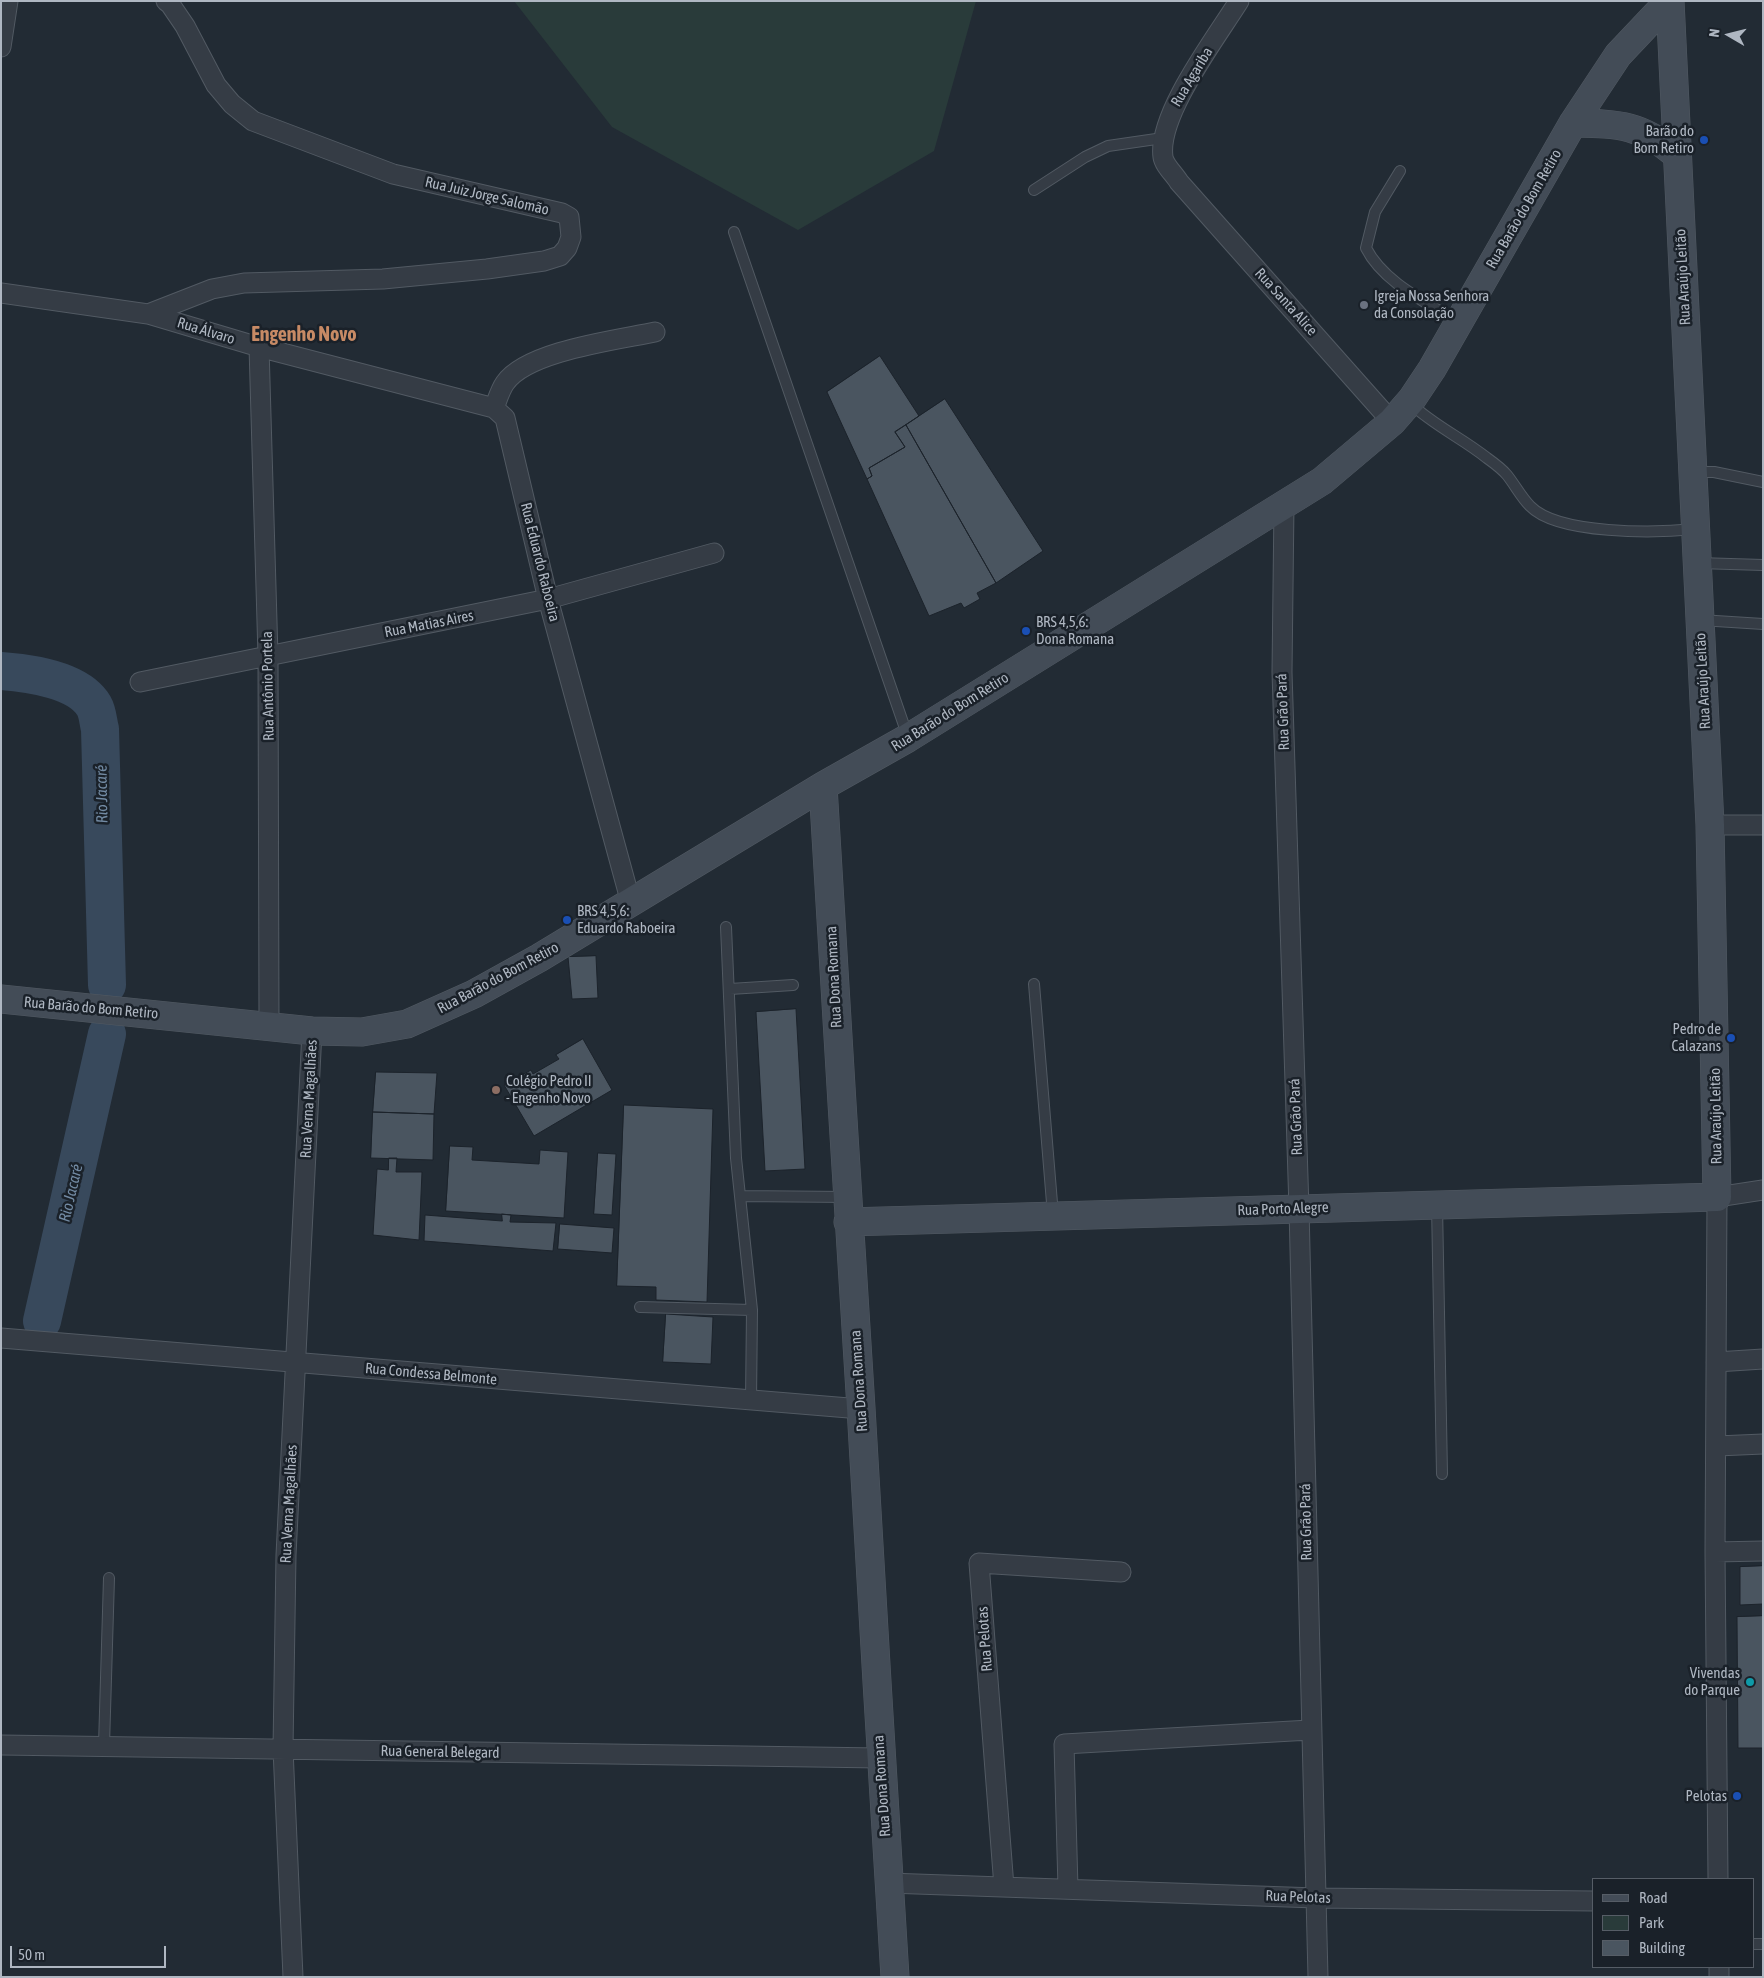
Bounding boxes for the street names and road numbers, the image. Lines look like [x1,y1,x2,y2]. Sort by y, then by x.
street label: Rua Agariba [1167,44,1217,110]
street label: Rua Barão do Bom Retiro [1482,146,1566,272]
street label: Rua Juiz Jorge Salomão [423,173,551,219]
street label: Rua Araújo Leitão [1671,228,1695,326]
street label: Rua Santa Alice [1251,264,1321,340]
street label: Rua Álvaro [175,314,237,348]
street label: Rua Eduardo Raboeira [516,501,564,623]
street label: Rua Matias Aires [383,607,475,641]
street label: Rua Antônio Portela [258,631,278,741]
street label: Rua Araújo Leitão [1691,632,1715,730]
street label: Rua Barão do Bom Retiro [888,669,1012,755]
street label: Rua Grão Pará [1273,673,1293,751]
street label: Rua Dona Romana [822,926,846,1028]
street label: Rua Barão do Bom Retiro [434,938,562,1018]
street label: Rua Barão do Bom Retiro [23,993,159,1023]
street label: Rua Verna Magalhães [297,1039,321,1159]
street label: Rua Araújo Leitão [1706,1068,1726,1164]
street label: Rua Grão Pará [1286,1078,1306,1156]
street label: Rua Porto Alegre [1237,1198,1329,1220]
street label: Rua Dona Romana [846,1329,872,1433]
street label: Rua Condessa Belmonte [364,1359,498,1389]
street label: Rua Verna Magalhães [277,1444,301,1564]
street label: Rua Grão Pará [1296,1483,1316,1561]
street label: Rua Pelotas [974,1606,996,1672]
street label: Rua Dona Romana [869,1734,895,1838]
street label: Rua General Belegard [380,1742,500,1762]
street label: Rua Pelotas [1265,1887,1331,1907]

